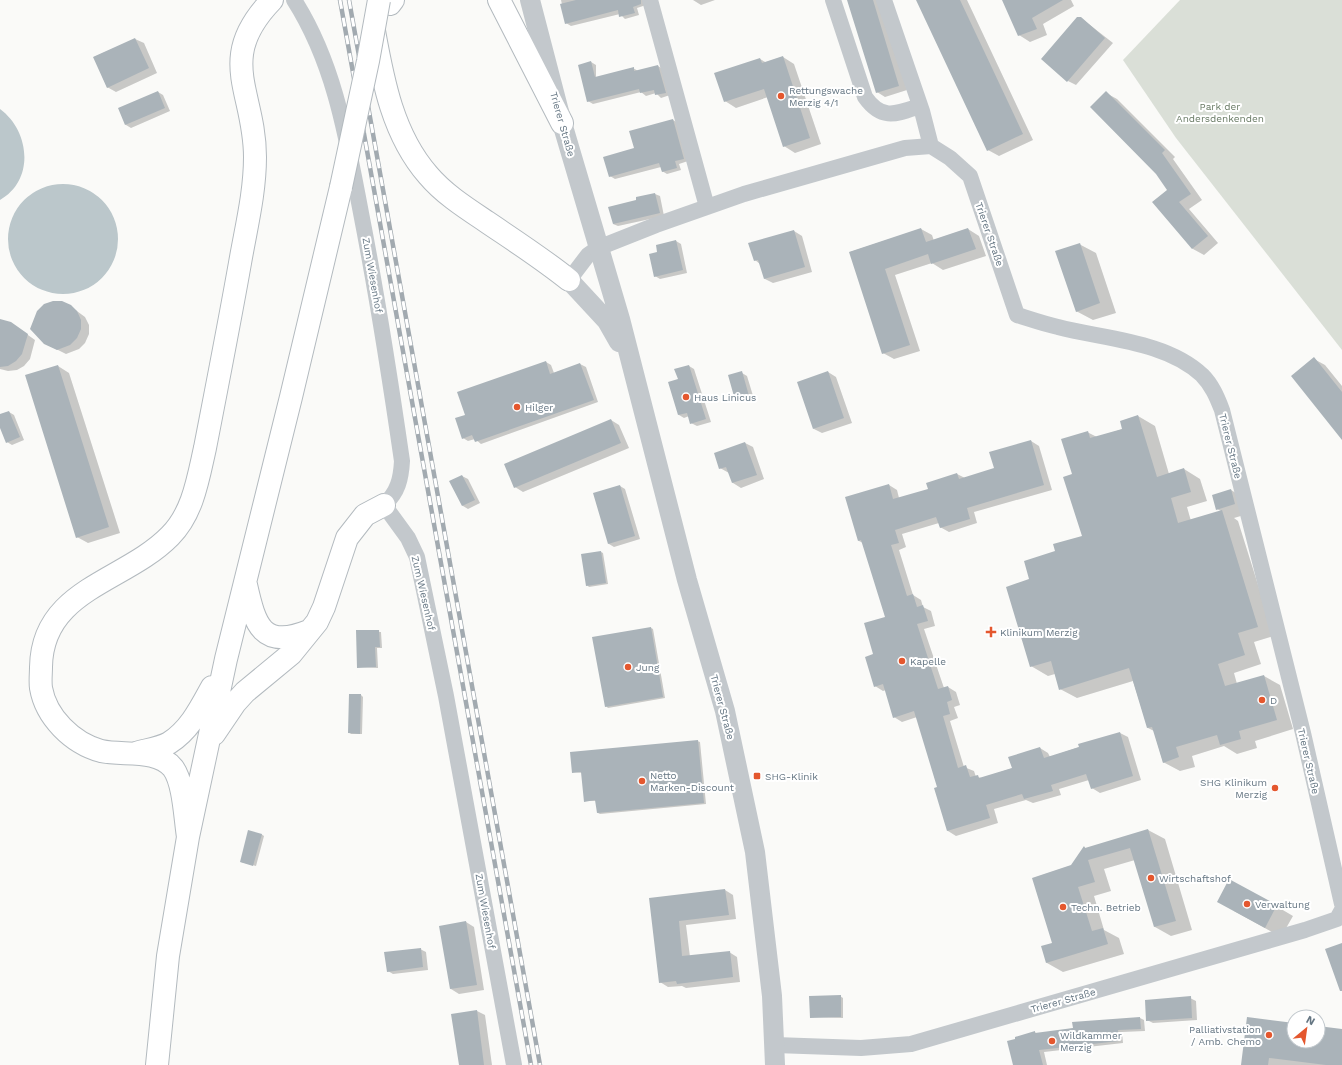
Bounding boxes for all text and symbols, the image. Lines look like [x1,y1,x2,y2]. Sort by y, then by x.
place label: Rettungswache Merzig 4/1 [789,85,863,108]
street label: Trierer Straße [548,90,577,158]
marker: Rettungswache Merzig 4/1 [776,91,786,101]
park label: Park der Andersdenkenden [1176,101,1264,124]
street label: Trierer Straße [973,201,1006,268]
street label: Zum Wiesenhof [360,237,385,314]
marker: Haus Linicus [681,392,691,402]
place label: Haus Linicus [694,392,756,403]
marker: Hilger [512,402,522,412]
place label: Hilger [525,402,553,413]
street label: Trierer Straße [1217,412,1244,480]
street label: Zum Wiesenhof [410,555,437,632]
marker: Klinikum Merzig [985,626,997,638]
place label: Klinikum Merzig [1000,627,1078,638]
marker: Kapelle [897,656,907,666]
place label: Kapelle [910,656,946,667]
marker: Jung [623,662,633,672]
place label: Jung [636,662,660,673]
street label: Trierer Straße [709,673,737,741]
marker: D [1257,695,1267,705]
place label: D [1270,695,1277,706]
street label: Trierer Straße [1296,727,1321,795]
place label: Netto Marken-Discount [650,770,735,793]
marker: SHG-Klinik [752,771,762,781]
place label: SHG-Klinik [765,771,818,782]
marker: Netto Marken-Discount [637,776,647,786]
place label: SHG Klinikum Merzig [1200,777,1268,800]
marker: SHG Klinikum Merzig [1270,783,1280,793]
street label: Zum Wiesenhof [473,873,498,950]
marker: Wirtschaftshof [1146,873,1156,883]
place label: Wirtschaftshof [1159,873,1231,884]
marker: Verwaltung [1242,899,1252,909]
place label: Verwaltung [1255,899,1310,910]
marker: Techn. Betrieb [1058,902,1068,912]
place label: Techn. Betrieb [1071,902,1141,913]
street label: Trierer Straße [1029,986,1097,1015]
north arrow [1286,1009,1326,1049]
text: N [1304,1013,1317,1028]
place label: Palliativstation / Amb. Chemo [1189,1024,1261,1047]
place label: Wildkammer Merzig [1060,1030,1122,1053]
marker: Palliativstation / Amb. Chemo [1264,1030,1274,1040]
marker: Wildkammer Merzig [1047,1036,1057,1046]

